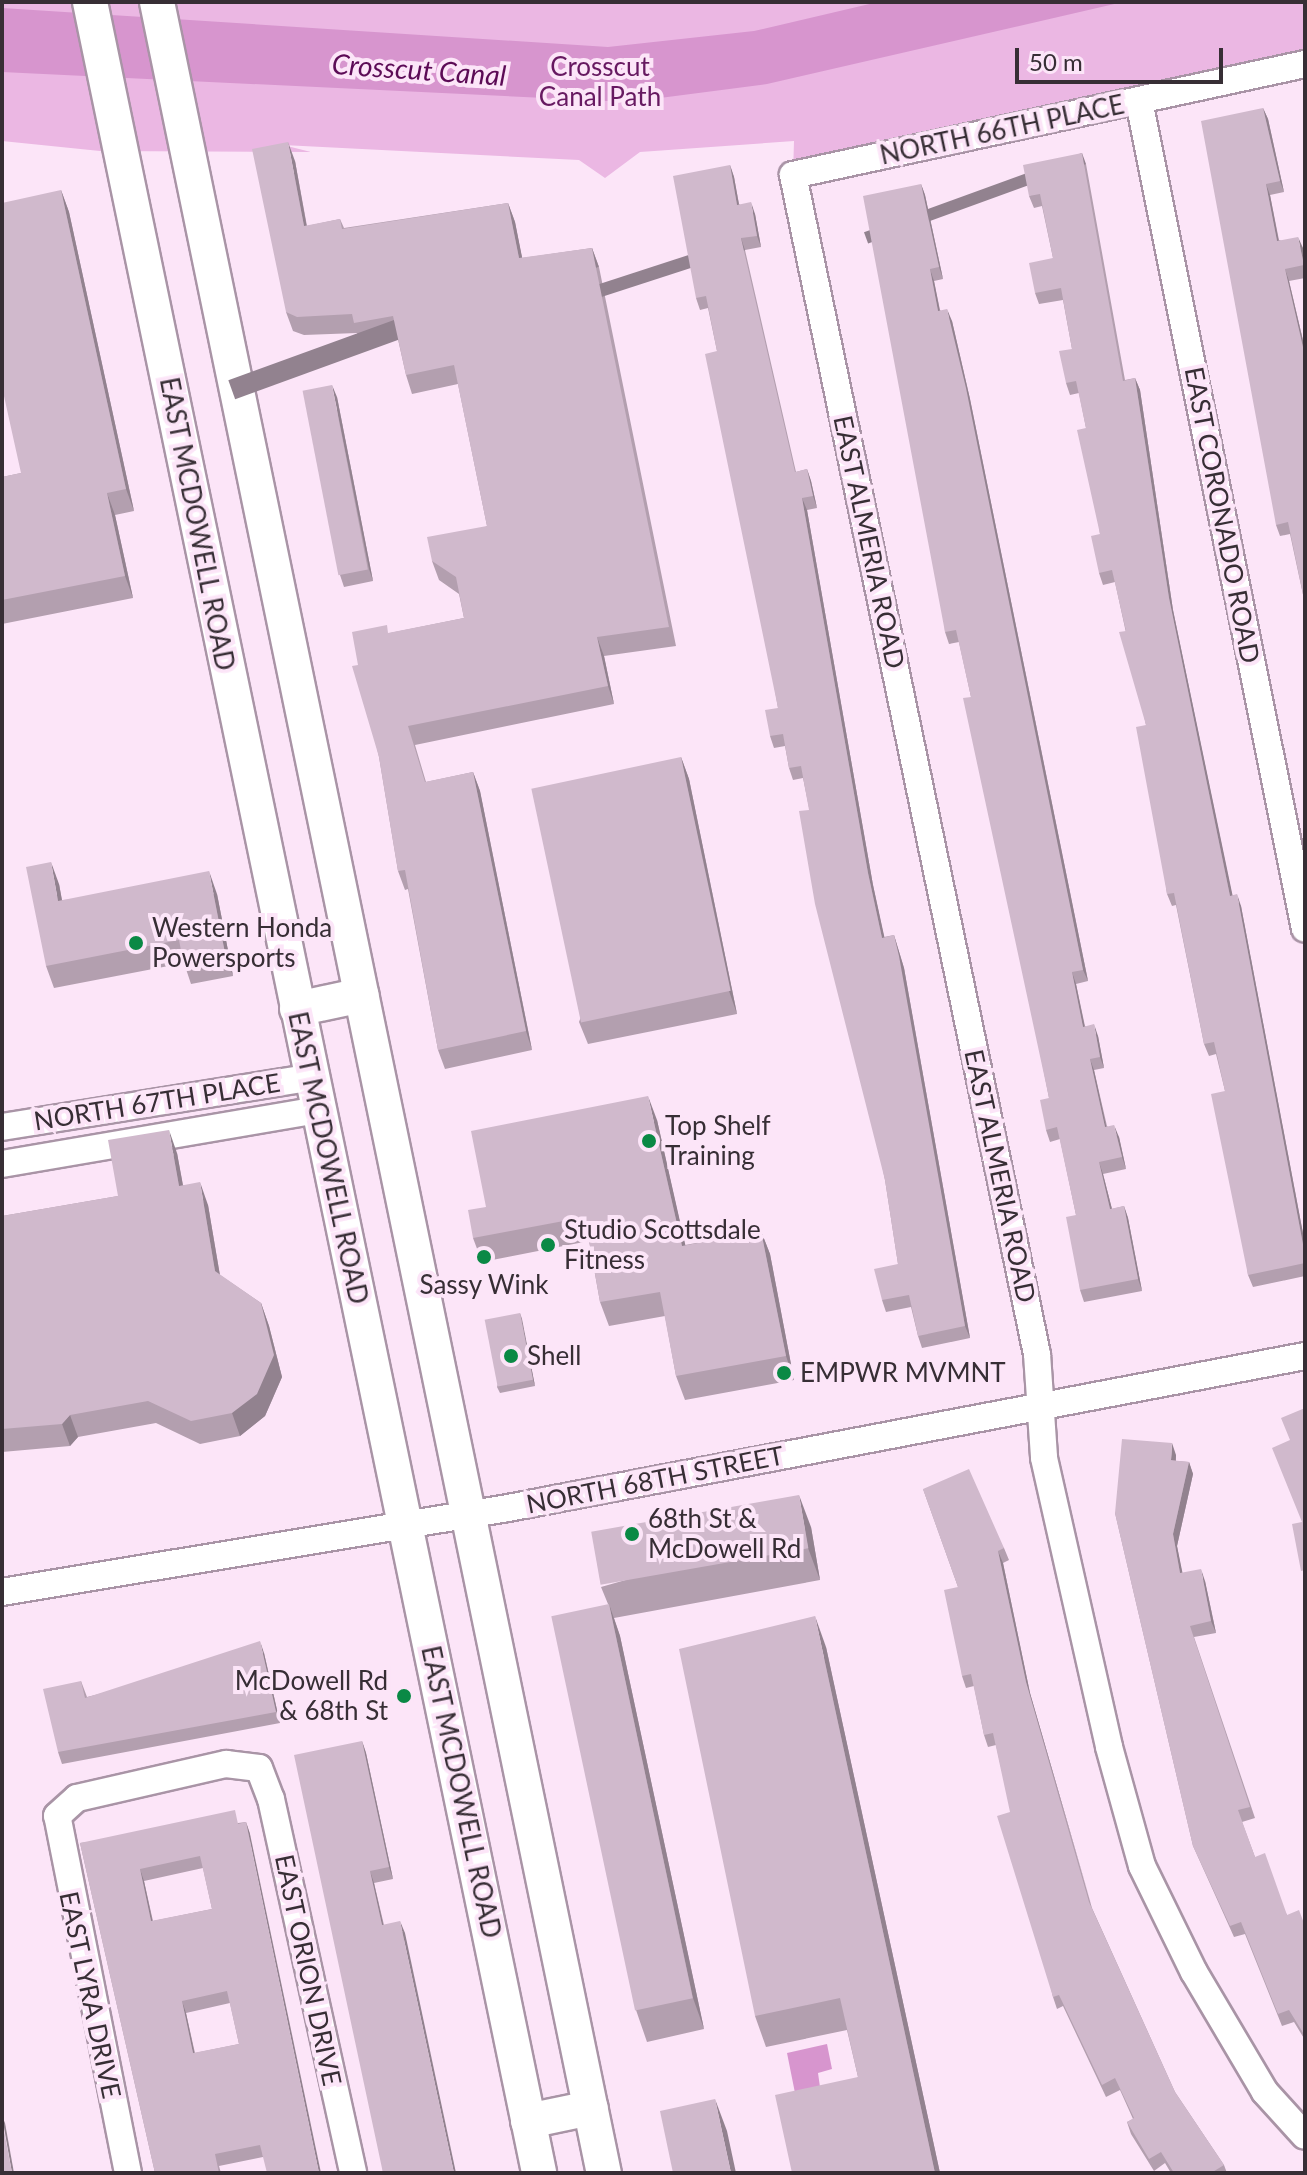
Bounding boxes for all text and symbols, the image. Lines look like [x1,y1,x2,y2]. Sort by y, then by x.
scale bar [1019,32,1227,82]
water label: Crosscut Canal [331,46,507,92]
text: 50 m [1029,47,1083,76]
park label: Crosscut Canal Path [539,51,661,112]
street label: NORTH 66TH PLACE [877,89,1127,171]
street label: EAST CORONADO ROAD [1178,364,1266,666]
street label: EAST MCDOWELL ROAD [153,374,241,674]
street label: EAST ALMERIA ROAD [827,411,911,673]
place label: Western Honda Powersports [152,912,332,974]
marker: Western Honda Powersports [127,934,145,952]
street label: EAST MCDOWELL ROAD [282,1008,374,1308]
street label: EAST ALMERIA ROAD [958,1045,1042,1307]
street label: NORTH 67TH PLACE [32,1067,282,1137]
place label: Top Shelf Training [665,1110,771,1172]
marker: Top Shelf Training [640,1132,658,1150]
place label: Studio Scottsdale Fitness [564,1214,761,1276]
marker: Studio Scottsdale Fitness [539,1236,557,1254]
marker: Sassy Wink [475,1248,493,1266]
place label: Sassy Wink [419,1269,549,1301]
place label: Shell [527,1340,581,1372]
marker: Shell [502,1347,520,1365]
place label: EMPWR MVMNT [800,1357,1006,1389]
marker: EMPWR MVMNT [775,1364,793,1382]
street label: NORTH 68TH STREET [524,1440,786,1520]
place label: 68th St & McDowell Rd [648,1503,801,1564]
marker: 68th St & McDowell Rd [623,1525,641,1543]
street label: EAST MCDOWELL ROAD [415,1642,507,1942]
place label: McDowell Rd & 68th St [235,1665,388,1726]
marker: McDowell Rd & 68th St [395,1687,413,1705]
street label: EAST ORION DRIVE [268,1851,348,2089]
street label: EAST LYRA DRIVE [53,1888,127,2102]

